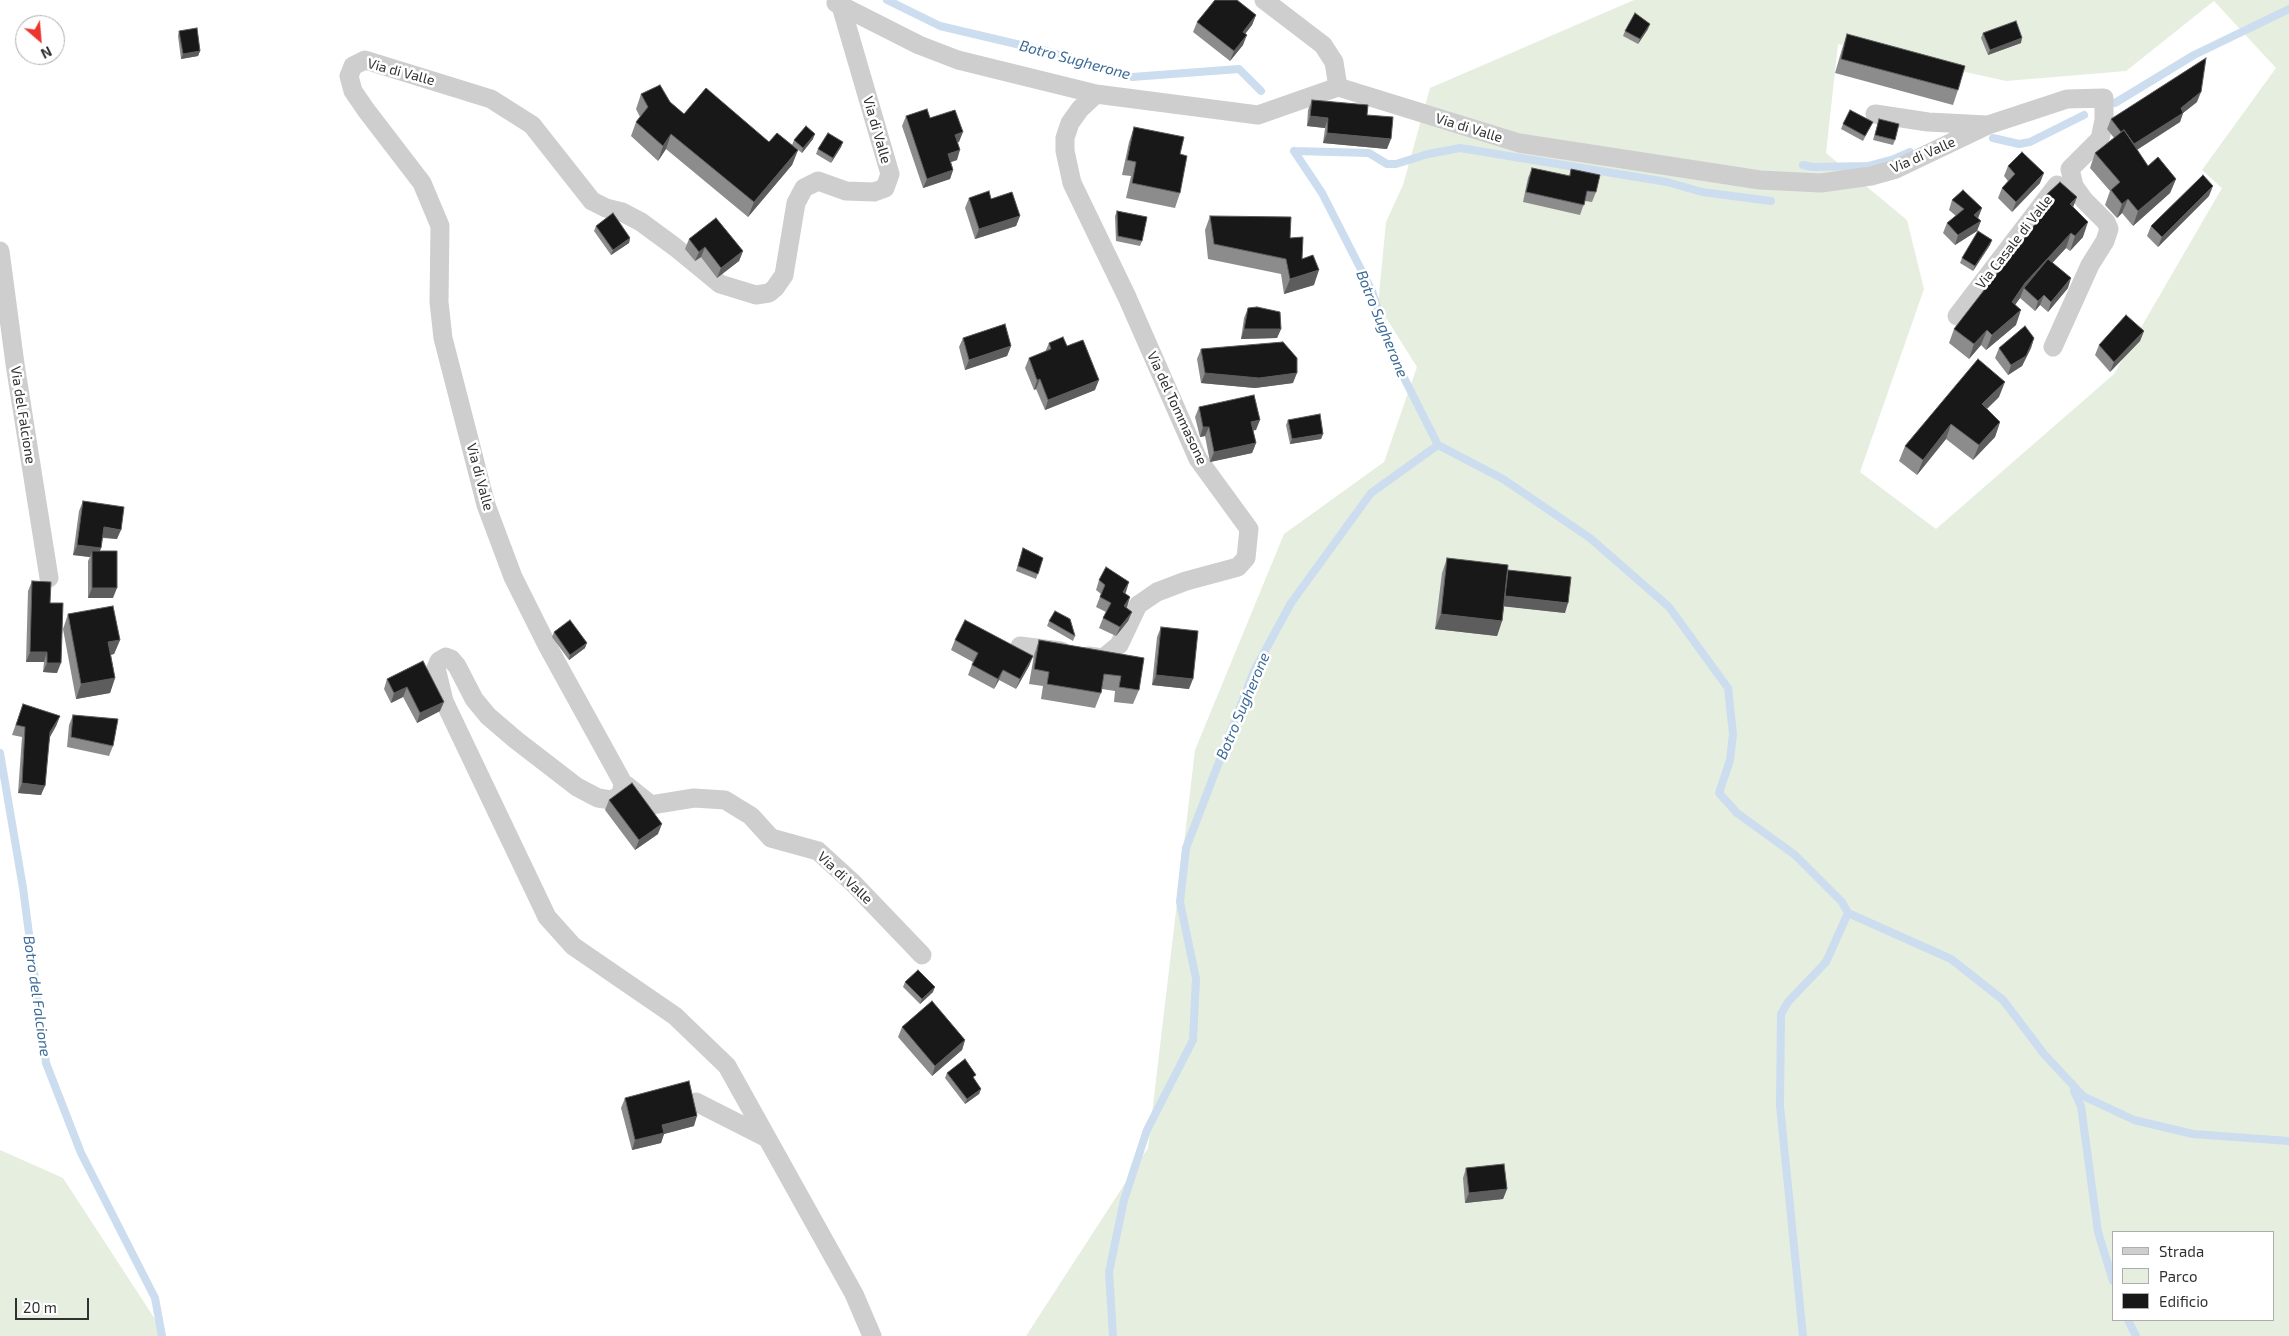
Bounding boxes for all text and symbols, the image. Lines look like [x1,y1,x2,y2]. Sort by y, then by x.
north arrow [15,15,65,65]
water label: Botro Sugherone [1018,37,1132,83]
text: N [38,43,55,63]
street label: Via di Valle [365,55,437,89]
street label: Via di Valle [859,94,895,166]
street label: Via di Valle [1434,110,1504,146]
street label: Via di Valle [1888,133,1958,177]
street label: Via Casale di Valle [1972,192,2056,292]
water label: Botro Sugherone [1352,268,1412,380]
street label: Via del Tommasone [1143,349,1211,467]
street label: Via del Falcione [7,365,39,465]
street label: Via di Valle [463,441,497,513]
water label: Botro Sugherone [1212,650,1274,762]
street label: Via di Valle [814,848,876,908]
water label: Botro del Falcione [20,934,54,1058]
legend [2112,1231,2274,1321]
text: Strada [2159,1242,2204,1260]
text: Parco [2159,1267,2198,1285]
scale bar [18,1288,91,1320]
text: Edificio [2159,1292,2208,1310]
text: 20 m [23,1298,57,1316]

